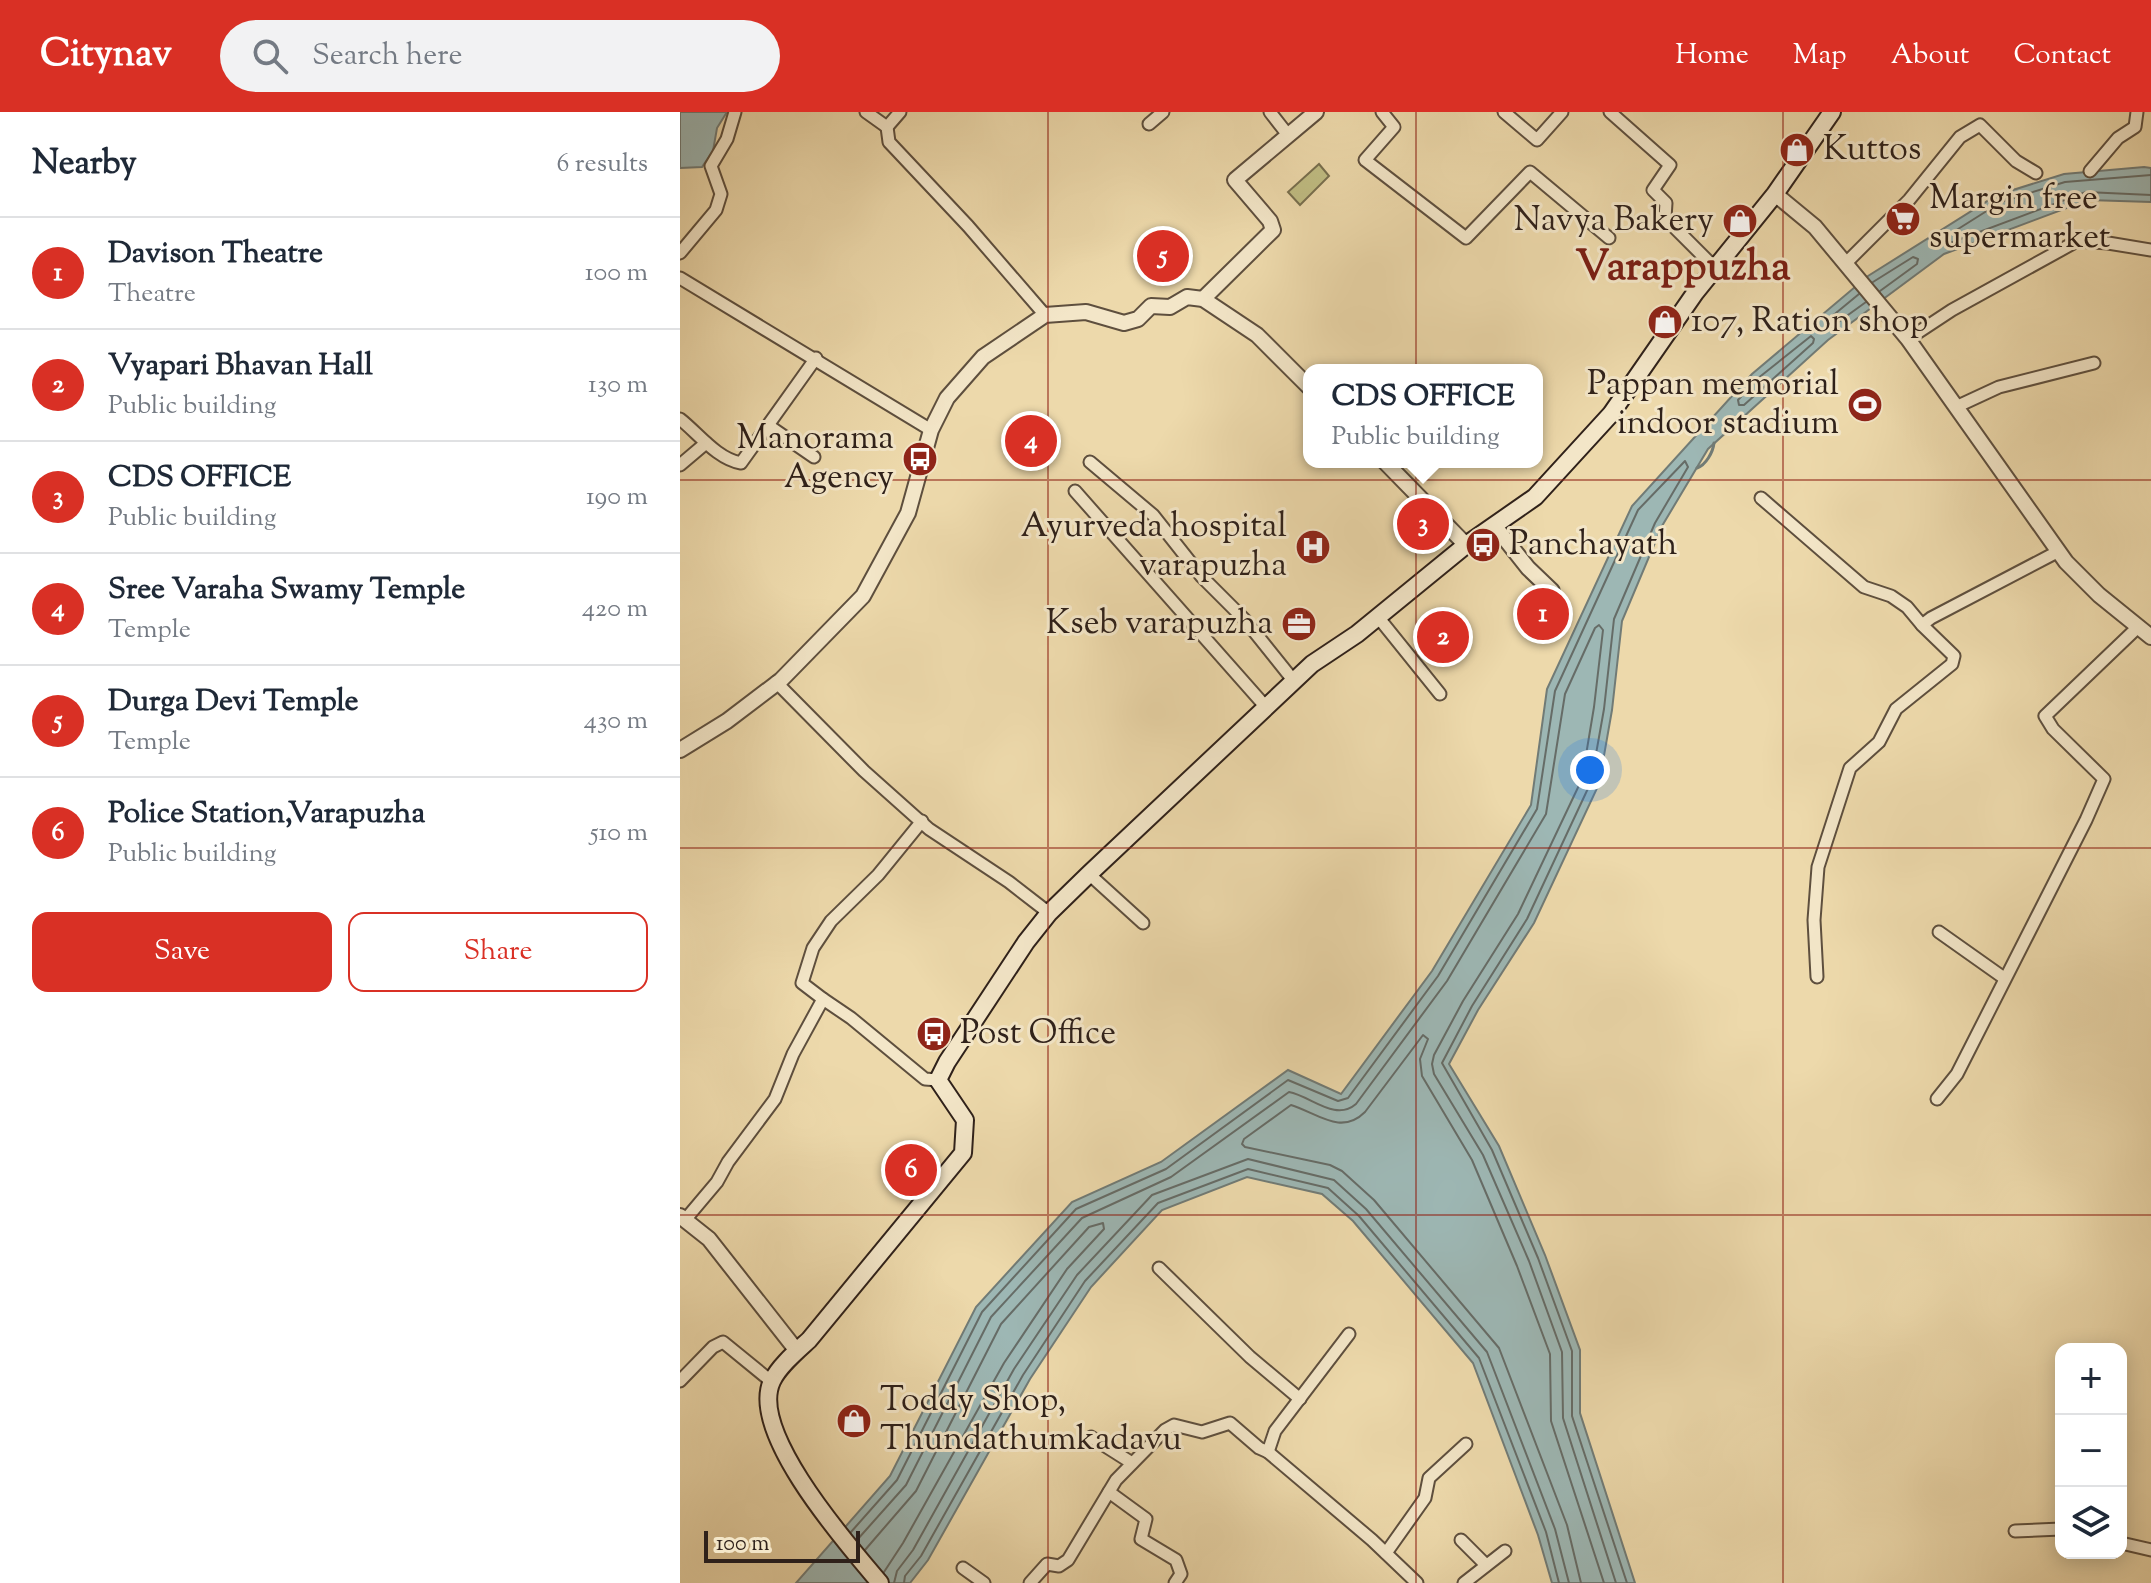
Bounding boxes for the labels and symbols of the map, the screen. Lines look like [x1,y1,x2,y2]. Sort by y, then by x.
place label: Kuttos [1823,126,1921,175]
shop icon: Kuttos [1778,131,1816,169]
place label: Margin free supermarket [1929,175,2111,263]
place label: Navya Bakery [1514,197,1714,246]
supermarket icon: Margin free supermarket [1884,200,1922,238]
shop icon: Navya Bakery [1721,202,1759,240]
pin: 5 [1137,226,1189,286]
district label: Varappuzha [1575,239,1791,299]
place label: 107, Ration shop [1691,298,1928,347]
shop icon: 107, Ration shop [1646,303,1684,341]
place label: Pappan memorial indoor stadium [1587,361,1839,449]
sports icon: Pappan memorial indoor stadium [1846,386,1884,424]
pin: 4 [1005,411,1057,471]
place label: Manorama Agency [737,415,894,503]
bus stop icon: Manorama Agency [901,440,939,478]
pin: 3 [1397,494,1449,554]
place label: Ayurveda hospital varapuzha [1020,503,1287,591]
place label: Panchayath [1509,521,1677,570]
bus stop icon: Panchayath [1464,526,1502,564]
hospital icon: Ayurveda hospital varapuzha [1294,528,1332,566]
pin: 1 [1517,584,1569,644]
place label: Kseb varapuzha [1046,600,1273,649]
office icon: Kseb varapuzha [1280,605,1318,643]
pin: 2 [1417,607,1469,667]
your location [1570,750,1610,790]
place label: Post Office [960,1010,1116,1059]
bus stop icon: Post Office [915,1015,953,1053]
pin: 6 [885,1140,937,1200]
place label: Toddy Shop, Thundathumkadavu [880,1377,1182,1465]
shop icon: Toddy Shop, Thundathumkadavu [835,1402,873,1440]
scale bar [704,1527,860,1563]

